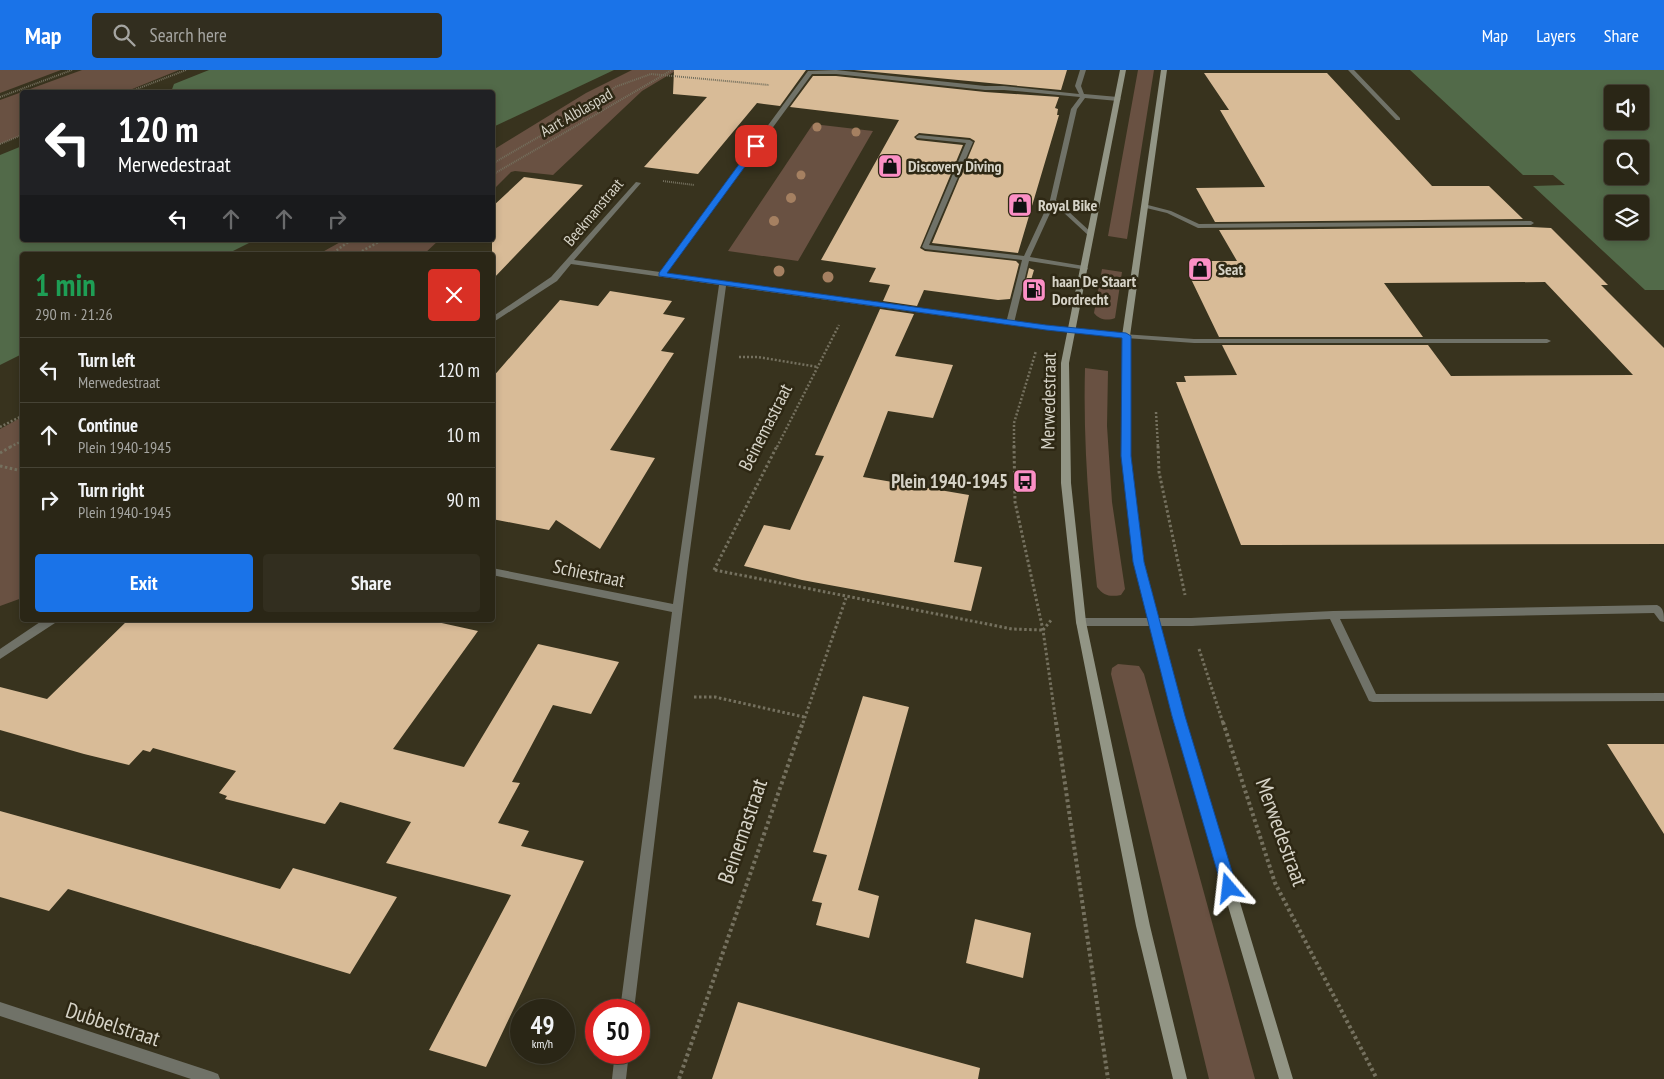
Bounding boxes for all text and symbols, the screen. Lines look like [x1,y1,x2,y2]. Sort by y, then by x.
search box [92,13,442,58]
text: Map [25,20,62,51]
icon: search [110,21,138,49]
text: Search here [150,23,227,47]
text: Map [1482,24,1508,47]
text: Layers [1536,24,1576,47]
text: Share [1604,24,1639,47]
street label: Aart Alblaspad [536,83,616,141]
map controls [1604,85,1649,240]
button: sound [1604,85,1649,130]
text: 120 m [118,106,199,152]
icon: left [35,110,100,175]
pin [735,125,777,167]
icon: arrive [742,132,770,160]
button: search [1604,140,1649,185]
text: Merwedestraat [118,150,231,178]
shop icon: Discovery Diving [877,153,903,179]
place label: Discovery Diving [908,156,1002,176]
street label: Beekmanstraat [559,174,627,250]
shop icon: Royal Bike [1007,192,1033,218]
place label: Royal Bike [1038,195,1097,215]
button: layers [1604,195,1649,240]
icon: left [164,205,192,233]
icon: ahead [217,205,245,233]
icon: ahead [270,205,298,233]
icon: right [323,205,351,233]
shop icon: Seat [1187,256,1213,282]
place label: Seat [1218,259,1243,279]
text: 1 min [35,265,96,304]
button: close [428,269,480,321]
place label: haan De Staart Dordrecht [1052,271,1137,309]
fuel station icon: haan De Staart Dordrecht [1021,277,1047,303]
text: 290 m · 21:26 [35,304,113,324]
text: Turn left [78,348,135,372]
street label: Merwedestraat [1035,351,1061,450]
icon: left [35,356,63,384]
text: 120 m [438,358,480,382]
text: Merwedestraat [78,372,160,392]
street label: Beinemastraat [733,379,797,474]
text: Continue [78,413,138,437]
icon: ahead [35,421,63,449]
text: 10 m [447,423,480,447]
text: Plein 1940-1945 [78,437,172,457]
bus stop icon: Plein 1940-1945 [1012,468,1038,494]
place label: Plein 1940-1945 [891,469,1008,493]
text: Turn right [78,478,144,502]
icon: right [35,486,63,514]
text: 90 m [447,488,480,512]
text: Plein 1940-1945 [78,502,172,522]
button: Exit [35,554,253,612]
button: Share [263,554,480,612]
street label: Schiestraat [551,554,628,592]
street label: Merwedestraat [1250,774,1314,890]
street label: Beinemastraat [711,775,773,887]
position arrow [1202,861,1254,913]
street label: Dubbelstraat [62,996,164,1052]
speed limit sign: 50 [585,999,650,1064]
text: 49 [531,1009,554,1041]
text: km/h [532,1036,553,1051]

